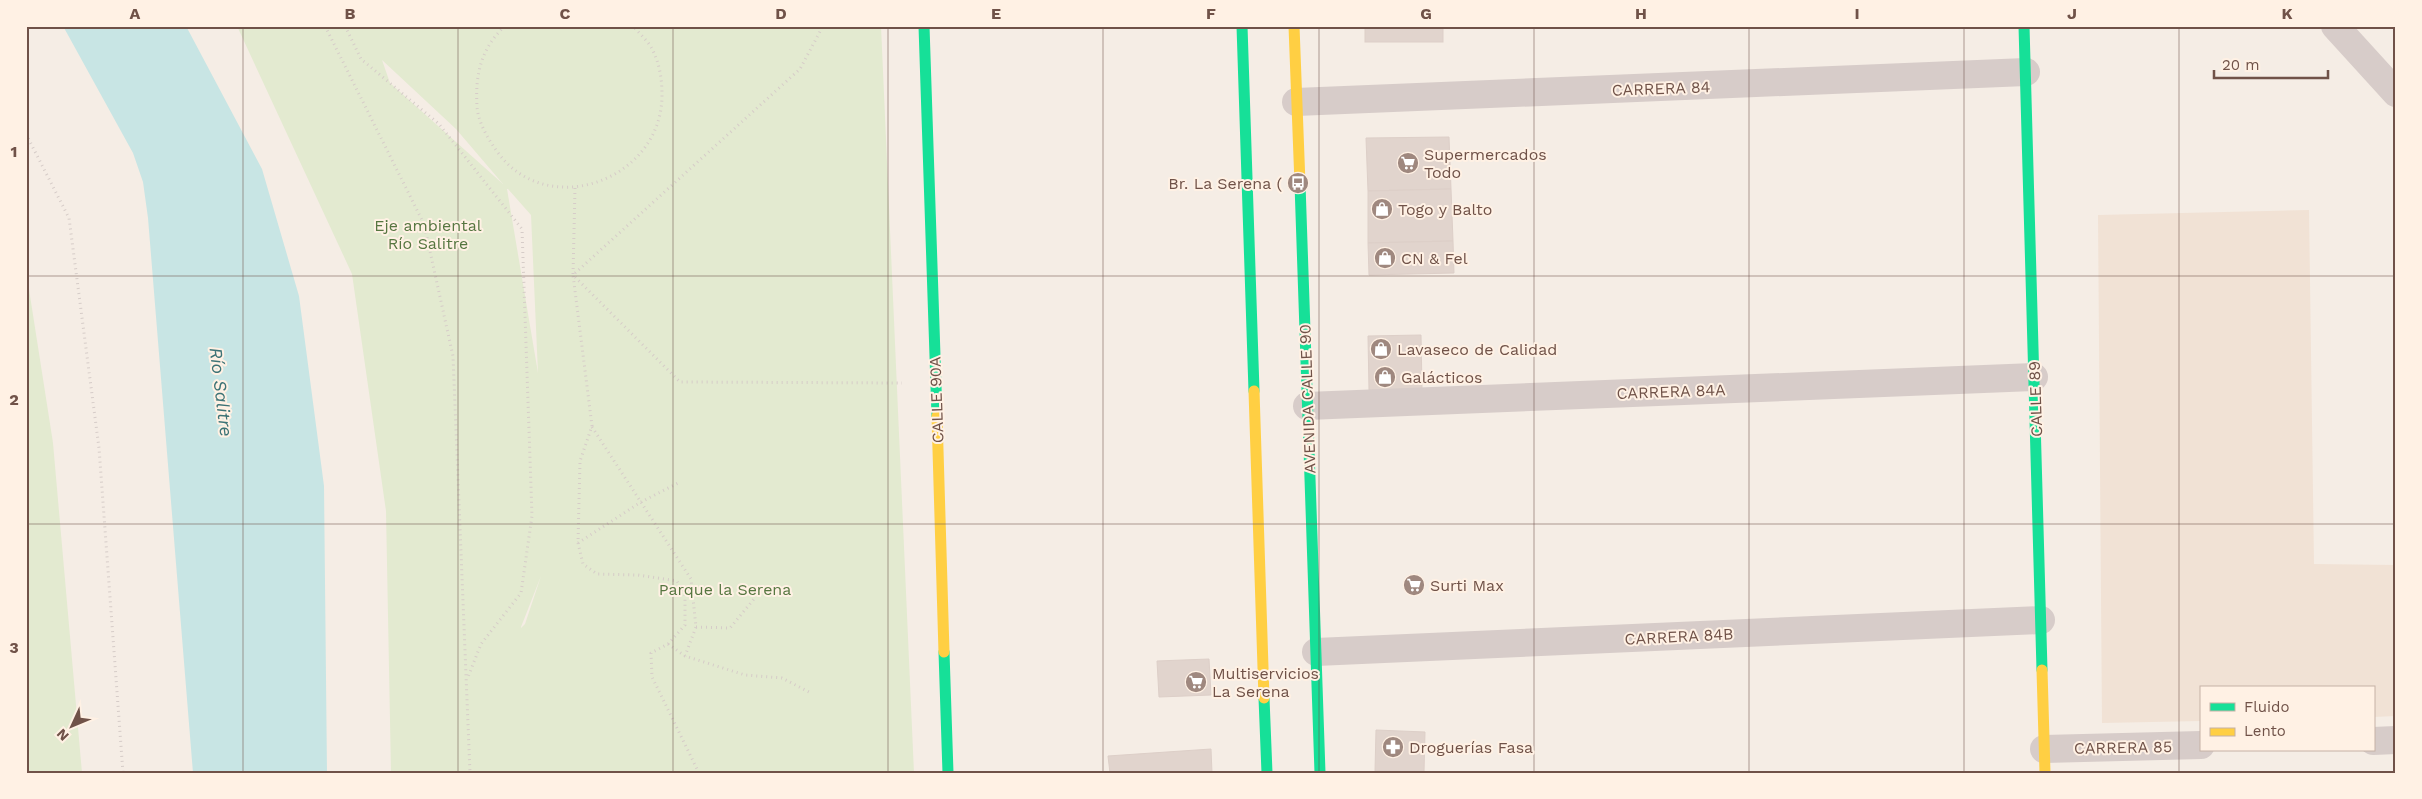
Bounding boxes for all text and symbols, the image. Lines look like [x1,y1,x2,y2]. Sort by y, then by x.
text: A [130,4,141,23]
text: B [345,4,356,23]
text: C [560,4,571,23]
text: D [775,4,787,23]
text: E [991,4,1001,23]
text: F [1206,4,1216,23]
text: G [1420,4,1432,23]
text: H [1635,4,1647,23]
text: I [1854,4,1860,23]
text: J [2067,4,2077,23]
text: K [2281,4,2293,23]
scale bar [2214,48,2328,80]
text: 20 m [2222,56,2260,74]
street label: CARRERA 84 [1611,77,1711,100]
text: 1 [11,142,17,161]
place label: Supermercados Todo [1424,145,1547,182]
supermarket icon: Supermercados Todo [1396,151,1420,175]
bus stop icon: Br. La Serena ( [1286,171,1310,195]
place label: Br. La Serena ( [1168,174,1282,193]
shop icon: Togo y Balto [1370,197,1394,221]
place label: Togo y Balto [1398,200,1492,219]
park label: Eje ambiental Río Salitre [374,216,482,253]
shop icon: CN & Fel [1373,246,1397,270]
place label: CN & Fel [1401,249,1468,268]
street label: AVENIDA CALLE 90 [1295,324,1320,474]
shop icon: Lavaseco de Calidad [1369,337,1393,361]
place label: Lavaseco de Calidad [1397,340,1557,359]
water label: Río Salitre [206,346,237,438]
street label: CALLE 90A [925,356,948,444]
street label: CALLE 89 [2025,361,2046,437]
shop icon: Galácticos [1373,365,1397,389]
place label: Galácticos [1401,368,1483,387]
street label: CARRERA 84A [1616,380,1726,403]
text: 2 [9,390,19,409]
supermarket icon: Surti Max [1402,573,1426,597]
place label: Surti Max [1430,576,1504,595]
park label: Parque la Serena [659,580,791,599]
street label: CARRERA 84B [1624,624,1734,649]
text: 3 [9,638,19,657]
place label: Multiservicios La Serena [1212,664,1319,701]
supermarket icon: Multiservicios La Serena [1184,670,1208,694]
legend [2200,686,2374,752]
text: Fluido [2244,698,2289,716]
north arrow [48,702,98,752]
text: Lento [2244,722,2286,740]
text: N [53,726,72,744]
pharmacy icon: Droguerías Fasa [1381,735,1405,759]
street label: CARRERA 85 [2074,737,2172,758]
place label: Droguerías Fasa [1409,738,1533,757]

